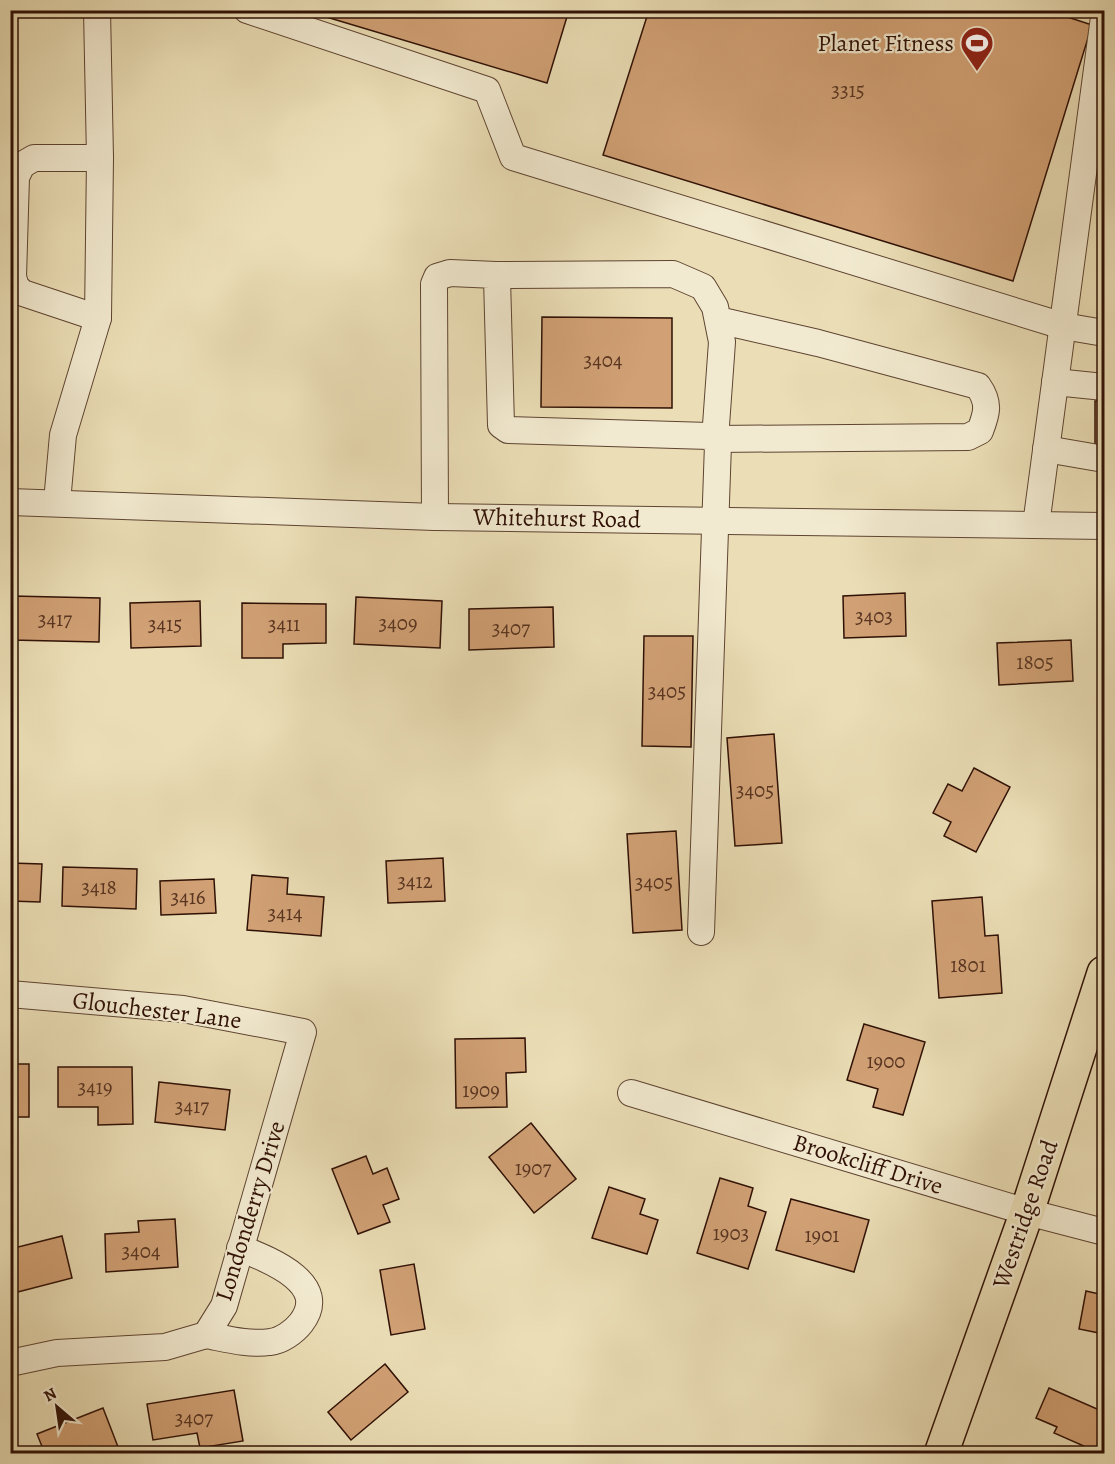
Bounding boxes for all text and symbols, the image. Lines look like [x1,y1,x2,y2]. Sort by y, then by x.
sports icon: Planet Fitness [959,25,995,72]
place label: Planet Fitness [817,27,954,59]
house number: 3315 [831,76,865,104]
house number: 3404 [584,346,622,374]
street label: Whitehurst Road [472,501,641,535]
house number: 3403 [855,602,893,630]
house number: 3417 [38,605,72,633]
house number: 3409 [379,609,418,637]
house number: 3415 [148,610,182,638]
house number: 3411 [268,610,300,638]
house number: 3407 [492,614,530,642]
house number: 1805 [1016,648,1054,676]
house number: 3405 [648,677,686,705]
house number: 3405 [736,776,774,804]
house number: 3412 [397,867,433,895]
house number: 3405 [635,868,673,896]
house number: 3418 [81,873,117,901]
house number: 3416 [170,883,206,911]
house number: 3414 [268,899,302,927]
house number: 1801 [950,951,986,979]
street label: Glouchester Lane [71,984,243,1036]
house number: 1900 [866,1047,906,1075]
house number: 3419 [78,1073,113,1101]
house number: 1909 [462,1076,500,1104]
house number: 3417 [175,1092,209,1120]
street label: Londonderry Drive [207,1117,293,1305]
street label: Brookcliff Drive [789,1126,947,1202]
street label: Westridge Road [984,1135,1065,1294]
house number: 1907 [515,1154,552,1182]
house number: 1903 [713,1219,749,1247]
house number: 1901 [804,1221,840,1249]
house number: 3404 [122,1237,160,1265]
north arrow [27,1377,87,1437]
text: N [40,1382,61,1407]
house number: 3407 [175,1404,213,1432]

